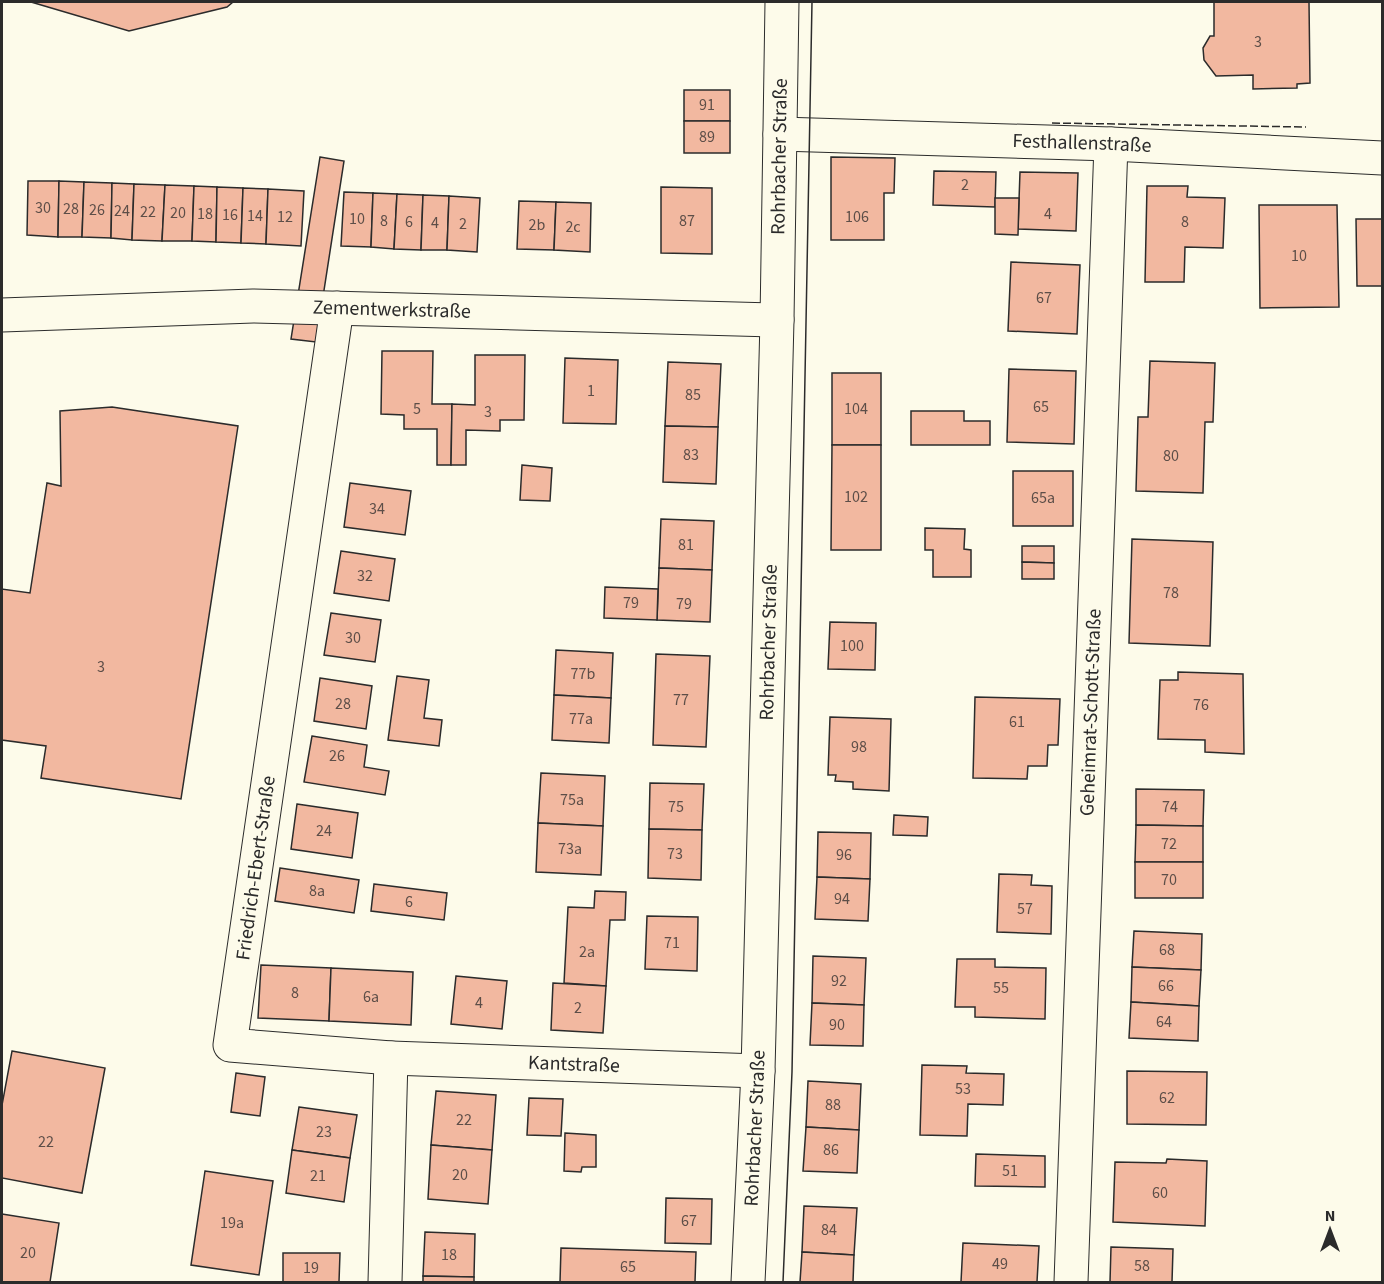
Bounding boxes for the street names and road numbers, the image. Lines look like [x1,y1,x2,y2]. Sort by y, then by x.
street label: Rohrbacher Straße [764,78,795,235]
street label: Festhallenstraße [1012,127,1152,160]
street label: Zementwerkstraße [312,294,471,326]
street label: Rohrbacher Straße [753,564,785,721]
street label: Geheimrat-Schott-Straße [1073,608,1109,817]
street label: Friedrich-Ebert-Straße [229,774,283,962]
street label: Kantstraße [527,1049,620,1080]
street label: Rohrbacher Straße [738,1049,773,1207]

